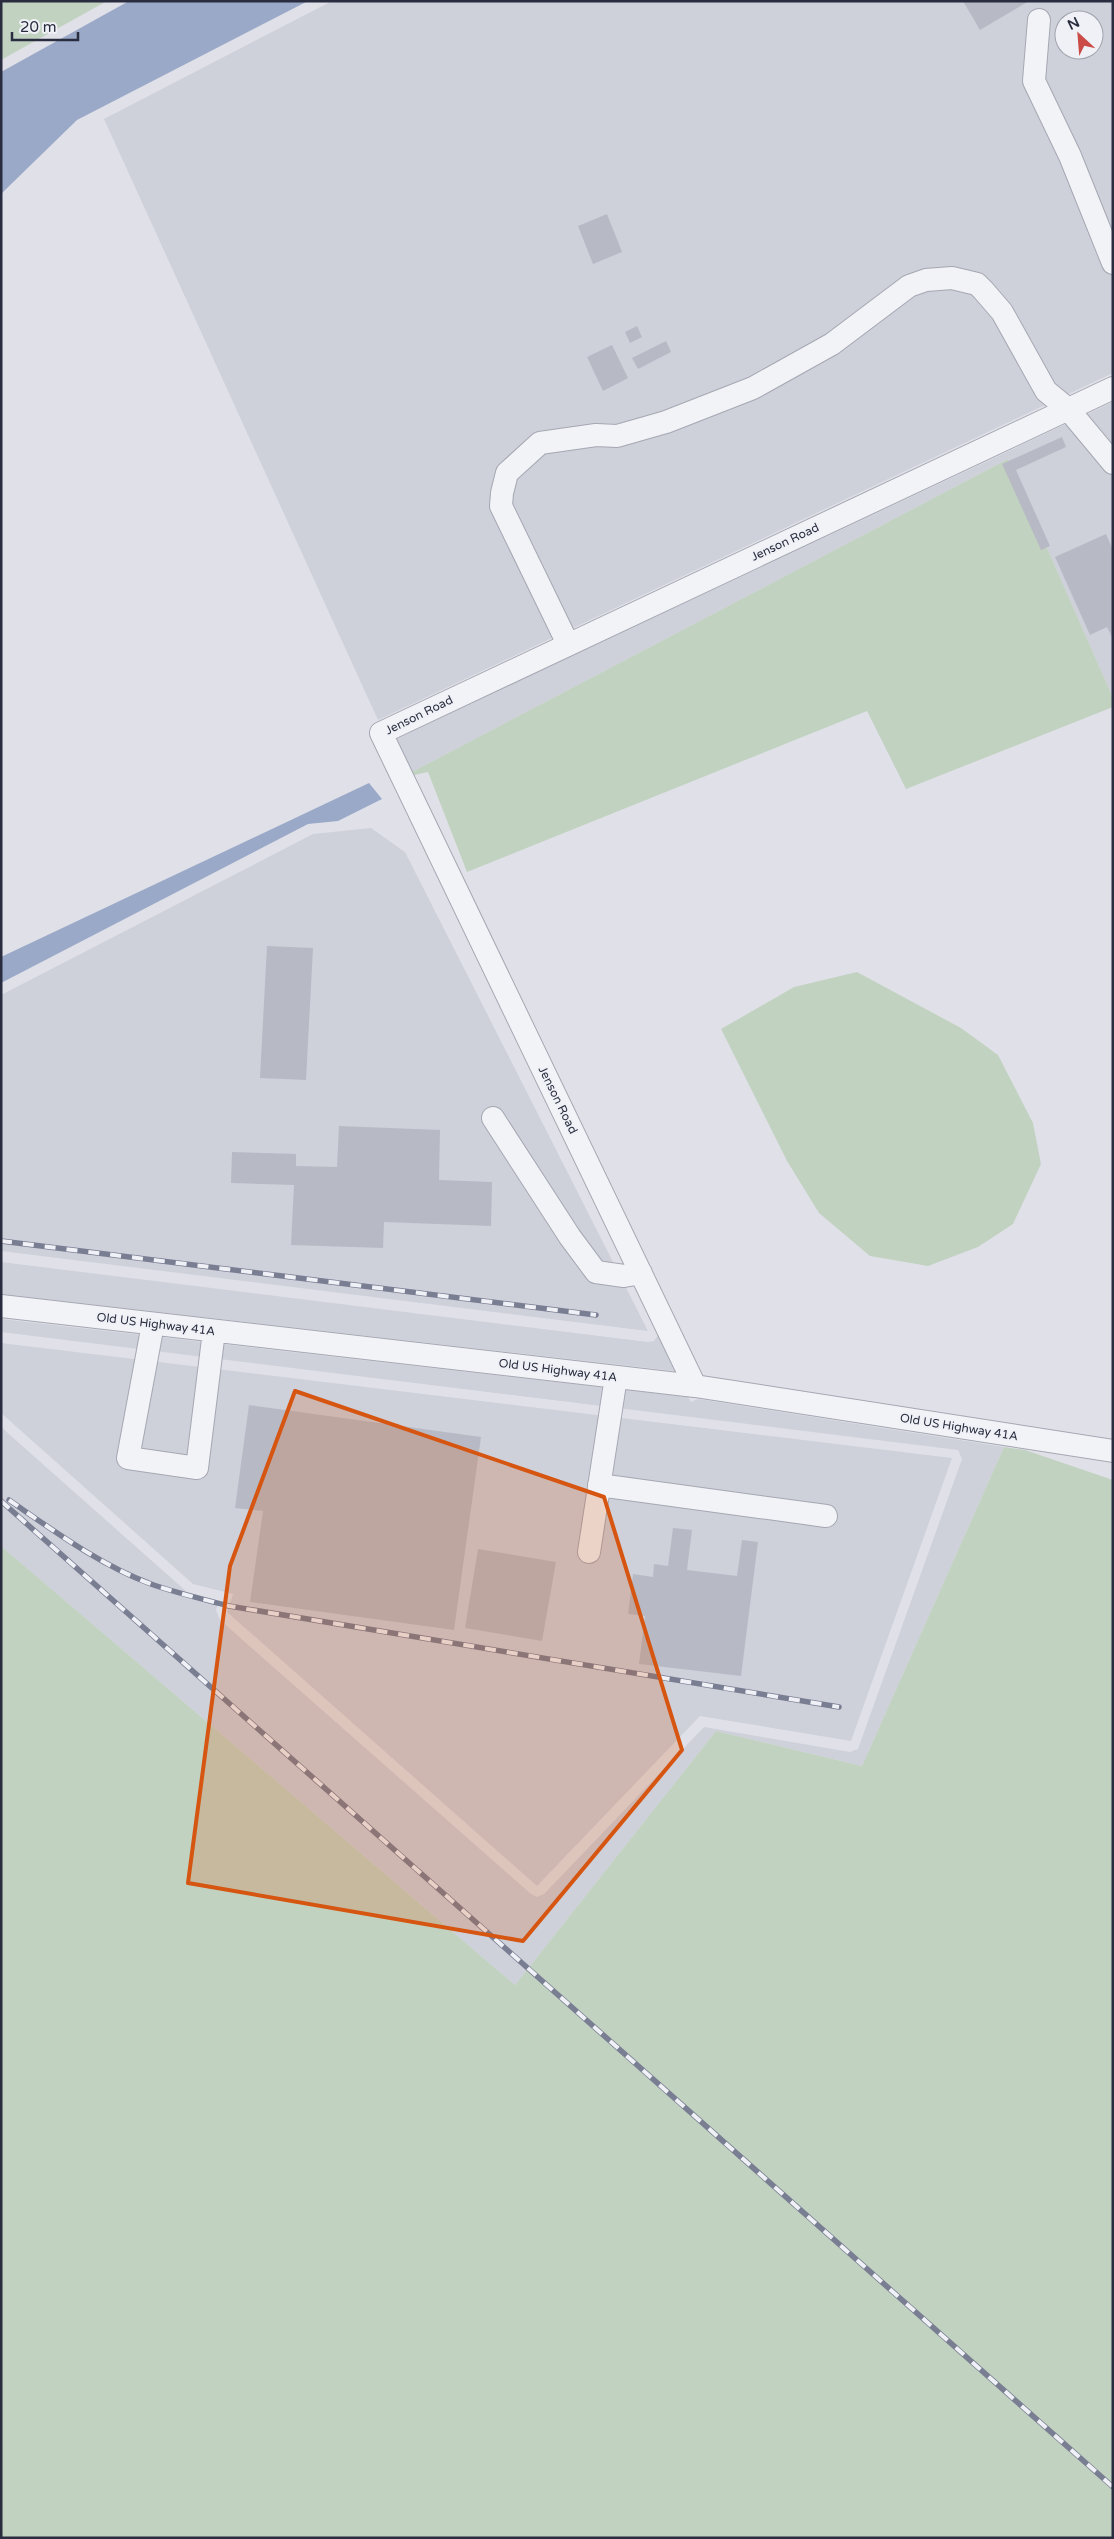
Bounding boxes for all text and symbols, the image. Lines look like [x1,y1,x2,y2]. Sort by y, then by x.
scale bar [12,10,79,42]
north arrow [1054,10,1104,60]
text: N [1065,14,1082,34]
text: 20 m [20,18,57,36]
street label: Jenson Road [749,520,821,564]
street label: Jenson Road [383,693,455,737]
street label: Jenson Road [536,1064,580,1136]
street label: Old US Highway 41A [96,1310,216,1338]
street label: Old US Highway 41A [498,1356,618,1384]
street label: Old US Highway 41A [899,1411,1019,1443]

